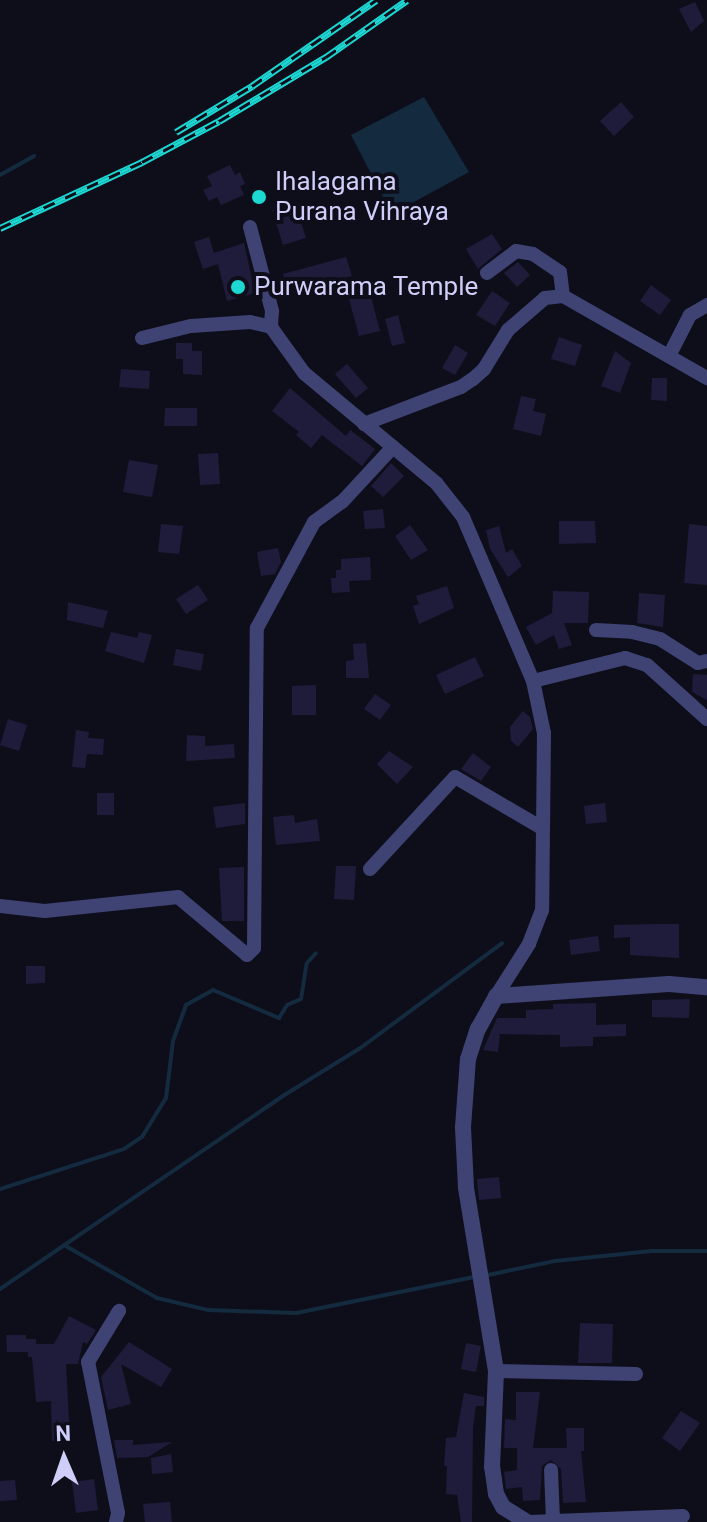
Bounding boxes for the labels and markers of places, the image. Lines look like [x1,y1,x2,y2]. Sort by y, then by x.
place label: Ihalagama Purana Vihraya [275,166,449,228]
marker: Ihalagama Purana Vihraya [250,188,268,206]
place label: Purwarama Temple [254,271,479,303]
marker: Purwarama Temple [229,278,247,296]

